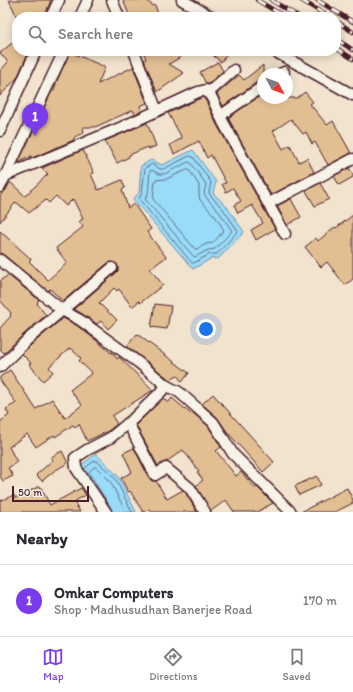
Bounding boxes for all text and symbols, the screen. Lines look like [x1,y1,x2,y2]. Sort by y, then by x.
search box [12,12,341,56]
icon: search [26,23,48,45]
text: Search here [58,25,133,43]
north arrow [257,68,293,104]
pin: 1 [22,103,48,136]
your location [196,319,216,339]
scale bar [12,484,89,503]
text: 50 m [18,486,42,499]
text: Nearby [16,528,68,548]
text: Omkar Computers [54,584,173,602]
text: 1 [26,593,32,608]
text: 170 m [303,593,337,608]
text: Shop · Madhusudhan Banerjee Road [54,602,252,617]
tab: Map [42,646,64,683]
tab: Directions [149,646,198,683]
tab: Saved [282,646,311,683]

